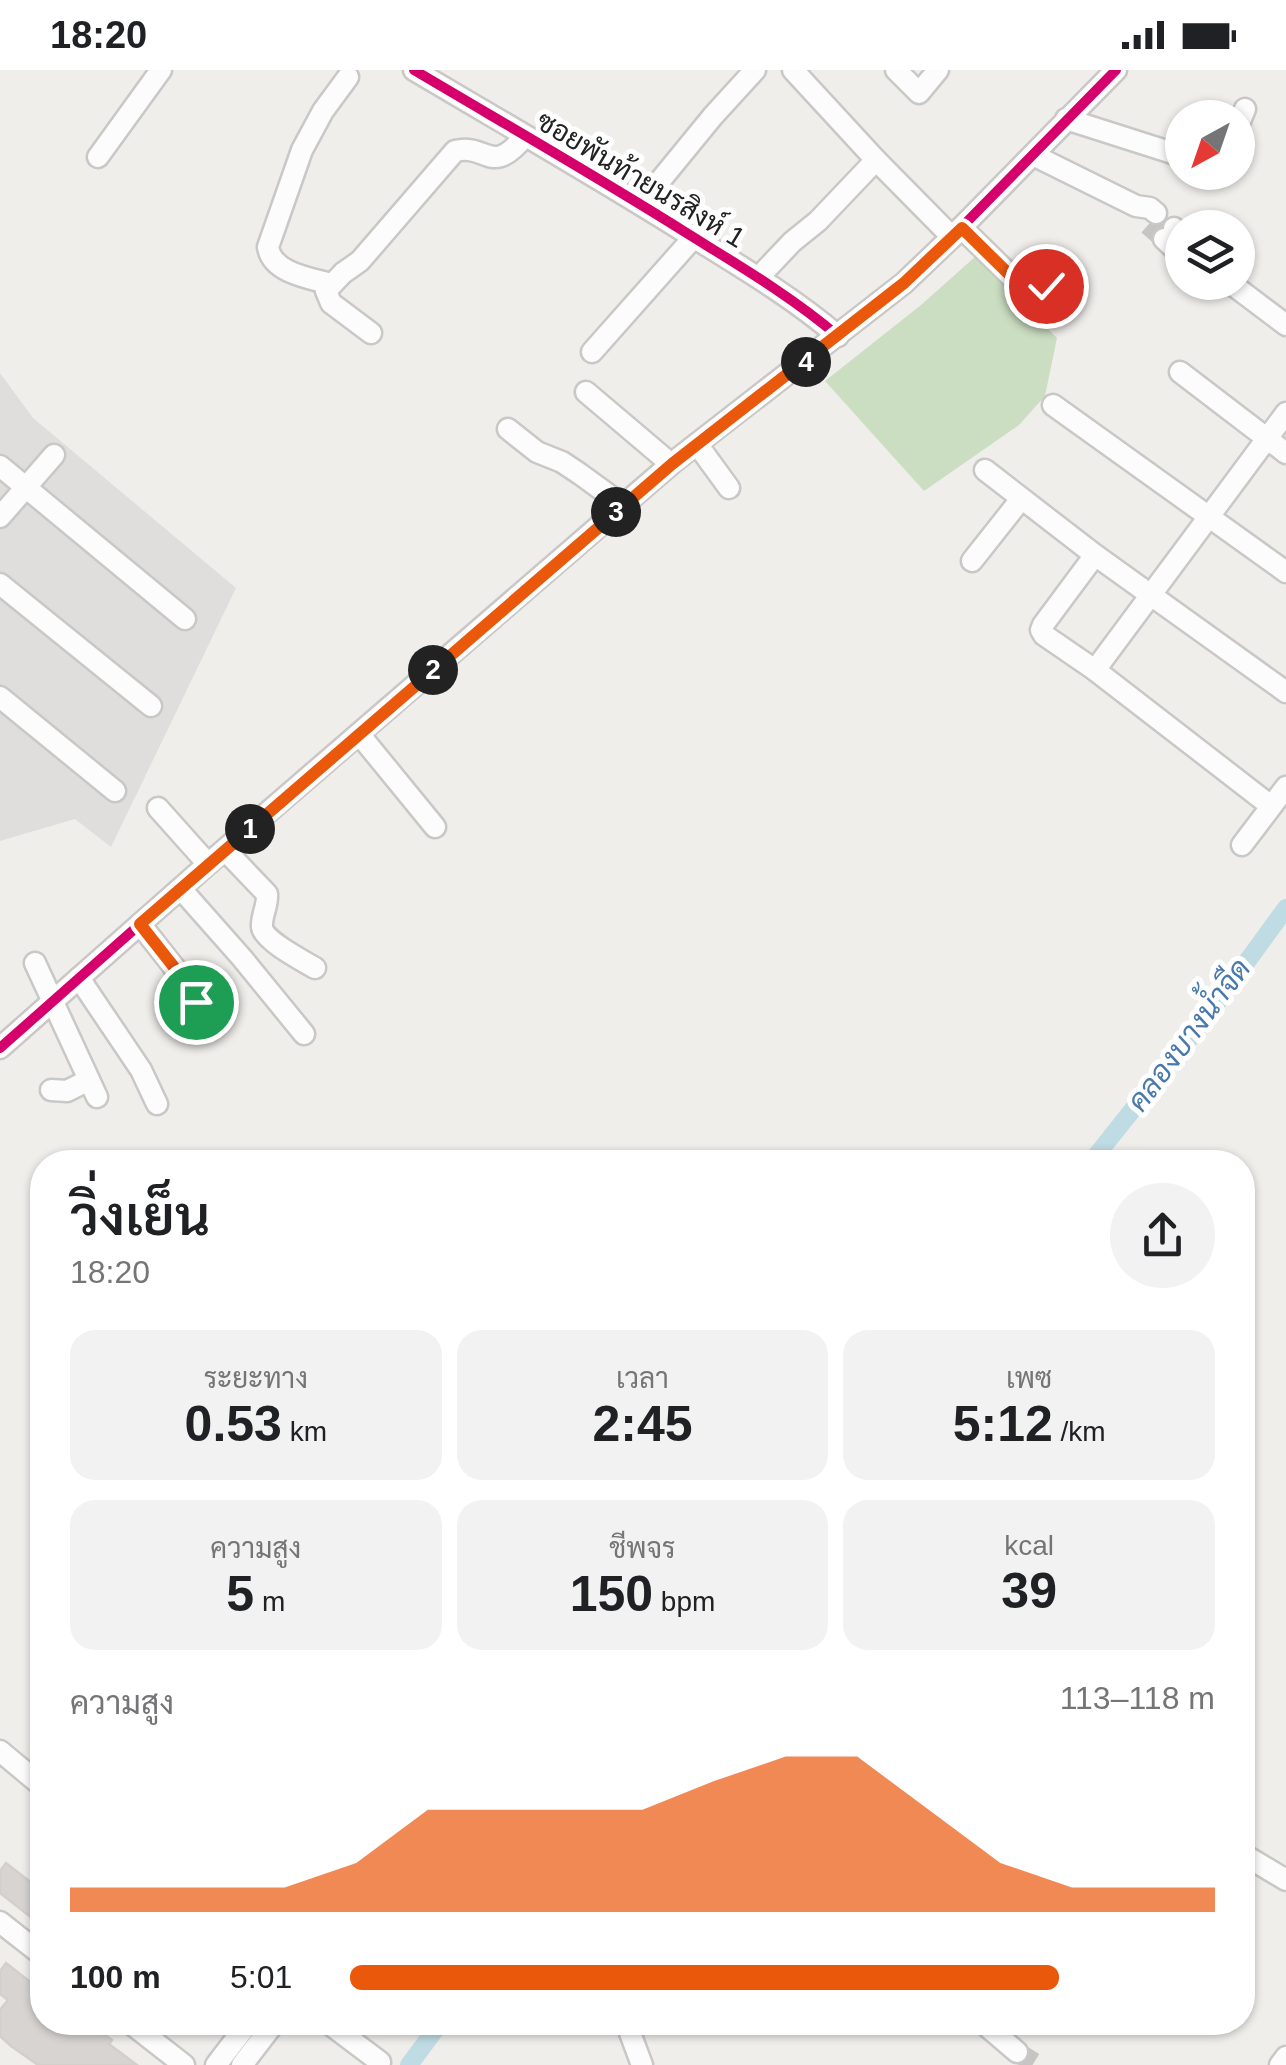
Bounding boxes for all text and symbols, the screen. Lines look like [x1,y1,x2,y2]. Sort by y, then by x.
text: 18:20 [50,14,147,56]
north arrow [1165,100,1255,190]
map controls [1165,100,1255,300]
street label: ซอยพันท้ายนรสิงห์ 1 [531,102,752,254]
button: layers [1165,210,1255,300]
pin [1004,244,1089,329]
icon: check [1019,259,1074,314]
pin: 4 [781,337,831,387]
text: 4 [798,346,814,377]
pin: 3 [591,487,641,537]
text: 3 [608,496,624,527]
pin: 2 [408,645,458,695]
text: 2 [425,654,441,685]
pin: 1 [225,804,275,854]
text: 1 [242,813,258,844]
water label: คลองบางน้ำจืด [1113,946,1257,1117]
pin [154,960,239,1045]
icon: arrive [169,975,224,1030]
button: share [1110,1183,1215,1288]
text: วิ่งเย็น [70,1185,210,1247]
text: 18:20 [70,1254,150,1290]
text: ระยะทาง [204,1363,308,1394]
text: เวลา [616,1363,669,1394]
text: เพซ [1006,1363,1052,1394]
text: 0.53 [185,1396,282,1452]
text: 2:45 [592,1396,693,1452]
text: 5:12 [953,1396,1053,1452]
text: km [282,1416,327,1447]
text: /km [1053,1416,1106,1447]
text: kcal [1004,1530,1054,1561]
text: ความสูง [210,1533,301,1564]
text: ชีพจร [609,1533,676,1564]
text: 39 [1001,1563,1057,1619]
text: 5 [226,1566,254,1622]
text: 150 [570,1566,653,1622]
text: m [254,1586,285,1617]
text: bpm [653,1586,715,1617]
text: 113–118 m [1060,1680,1215,1716]
text: ความสูง [70,1685,174,1721]
text: 100 m [70,1959,161,1995]
text: 5:01 [230,1959,292,1995]

